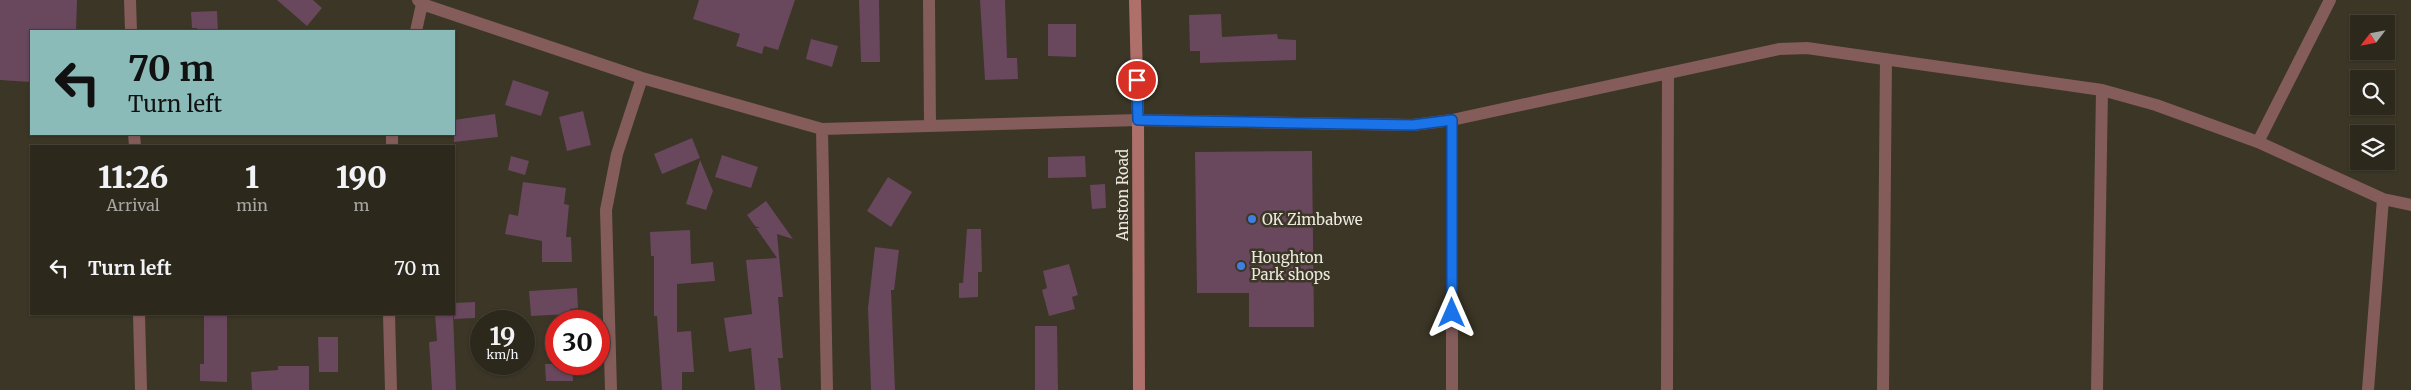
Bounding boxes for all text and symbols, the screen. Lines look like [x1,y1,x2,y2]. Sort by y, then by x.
north arrow [2350,15,2395,60]
map controls [2350,15,2395,170]
text: 70 m [128,47,215,91]
icon: left [45,50,110,115]
pin [1116,59,1158,101]
icon: arrive [1123,66,1151,94]
button: search [2350,70,2395,115]
text: Turn left [128,90,222,118]
button: layers [2350,125,2395,170]
street label: Anston Road [1113,149,1132,242]
text: 11:26 [98,158,168,196]
text: 1 [245,158,259,196]
text: 190 [336,158,387,196]
text: Arrival [106,195,160,215]
text: min [236,195,268,215]
text: m [353,195,369,215]
place label: OK Zimbabwe [1262,210,1363,229]
marker: OK Zimbabwe [1246,213,1258,225]
place label: Houghton Park shops [1251,248,1330,284]
icon: left [45,254,73,282]
text: Turn left [88,256,172,280]
text: 70 m [394,256,440,280]
marker: Houghton Park shops [1235,260,1247,272]
position arrow [1425,286,1477,338]
speed limit sign: 30 [545,310,610,375]
text: 19 [490,320,515,352]
text: km/h [487,347,518,362]

